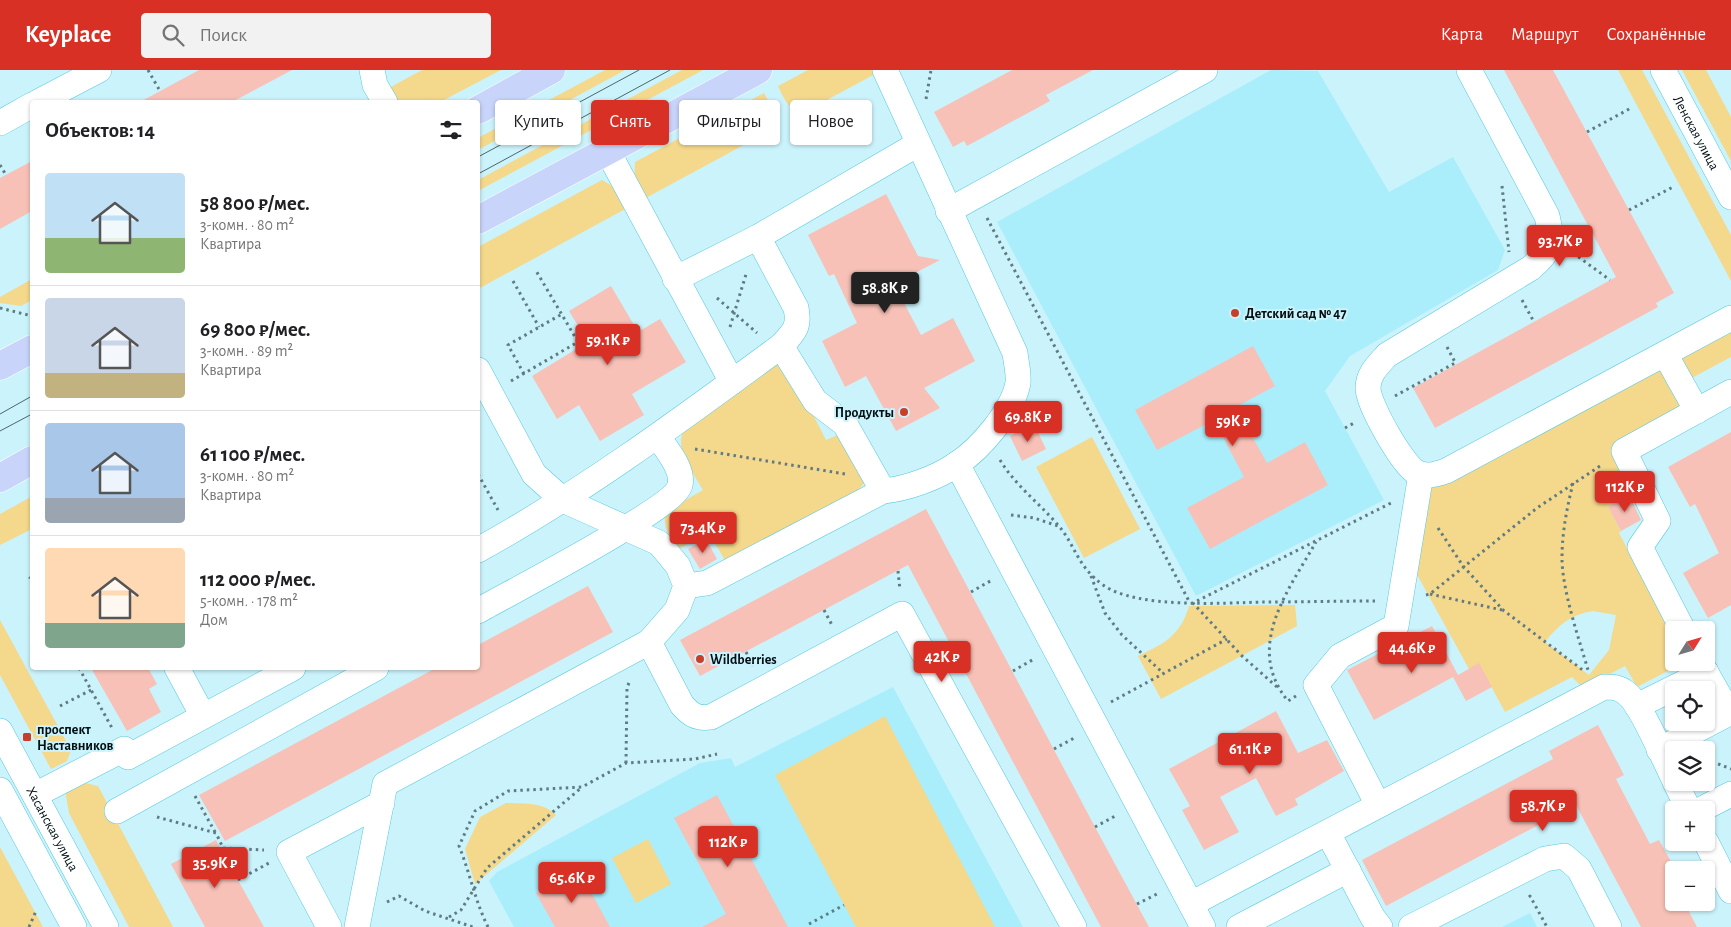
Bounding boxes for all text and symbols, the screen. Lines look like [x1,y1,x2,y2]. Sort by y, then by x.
search box [141,13,491,58]
icon: search [159,21,187,49]
text: Keyplace [25,23,111,47]
text: Поиск [199,26,247,45]
text: Карта [1441,26,1483,44]
text: Маршрут [1511,26,1579,44]
text: Сохранённые [1607,26,1706,44]
street label: Ленская улица [1670,94,1721,173]
chip: Купить [495,100,581,145]
chip: Снять [591,100,669,145]
chip: Фильтры [679,100,780,145]
chip: Новое [790,100,872,145]
icon: filters [437,116,465,144]
text: Объектов: 14 [45,120,155,141]
icon: home [85,193,145,253]
text: 58 800 ₽/мес. [200,193,310,214]
text: 3-комн. · 80 m² [200,217,294,233]
pin: 93.7K ₽ [1514,224,1606,267]
text: 93.7K ₽ [1538,233,1582,249]
text: Квартира [200,236,262,252]
pin: 58.8K ₽ [839,272,931,314]
text: 58.8K ₽ [862,280,908,296]
marker: Детский сад № 47 [1229,307,1241,319]
place label: Детский сад № 47 [1245,307,1346,321]
icon: home [85,318,145,378]
text: 69 800 ₽/мес. [200,319,311,340]
pin: 59.1K ₽ [562,324,654,366]
text: 59.1K ₽ [586,332,630,348]
text: 3-комн. · 89 m² [200,343,293,359]
text: Квартира [200,362,262,378]
pin: 69.8K ₽ [982,400,1074,443]
pin: 59K ₽ [1198,404,1268,447]
place label: Продукты [835,406,894,420]
marker: Продукты [898,406,910,418]
text: 69.8K ₽ [1005,409,1051,425]
text: 59K ₽ [1216,413,1250,429]
icon: home [85,443,145,503]
text: 61 100 ₽/мес. [200,444,305,465]
text: 3-комн. · 80 m² [200,468,294,484]
pin: 112K ₽ [1584,470,1666,513]
text: 112K ₽ [1606,479,1644,495]
text: Квартира [200,487,262,503]
pin: 73.4K ₽ [657,512,749,554]
text: 73.4K ₽ [681,520,725,536]
icon: home [85,568,145,628]
text: 112 000 ₽/мес. [200,569,316,590]
text: 5-комн. · 178 m² [200,593,298,609]
text: Дом [200,612,228,628]
north arrow [1665,621,1715,671]
map controls [1665,621,1715,911]
pin: 44.6K ₽ [1366,632,1458,674]
pin: 42K ₽ [907,640,977,683]
text: 44.6K ₽ [1389,640,1435,656]
text: 42K ₽ [925,649,959,665]
marker: Wildberries [694,653,706,665]
place label: Wildberries [710,653,777,667]
button: locate [1665,681,1715,731]
place label: проспект Наставников [37,723,113,753]
marker: проспект Наставников [21,731,33,743]
pin: 61.1K ₽ [1204,732,1296,775]
text: 61.1K ₽ [1229,741,1271,757]
button: layers [1665,741,1715,791]
street label: Хасанская улица [23,784,81,874]
pin: 58.7K ₽ [1497,790,1589,832]
text: 58.7K ₽ [1521,798,1565,814]
button: + [1665,801,1715,851]
pin: 112K ₽ [687,826,769,868]
text: 112K ₽ [709,834,747,850]
pin: 35.9K ₽ [169,846,261,889]
text: 35.9K ₽ [193,855,237,871]
button: − [1665,861,1715,911]
pin: 65.6K ₽ [526,862,618,904]
text: 65.6K ₽ [549,870,595,886]

